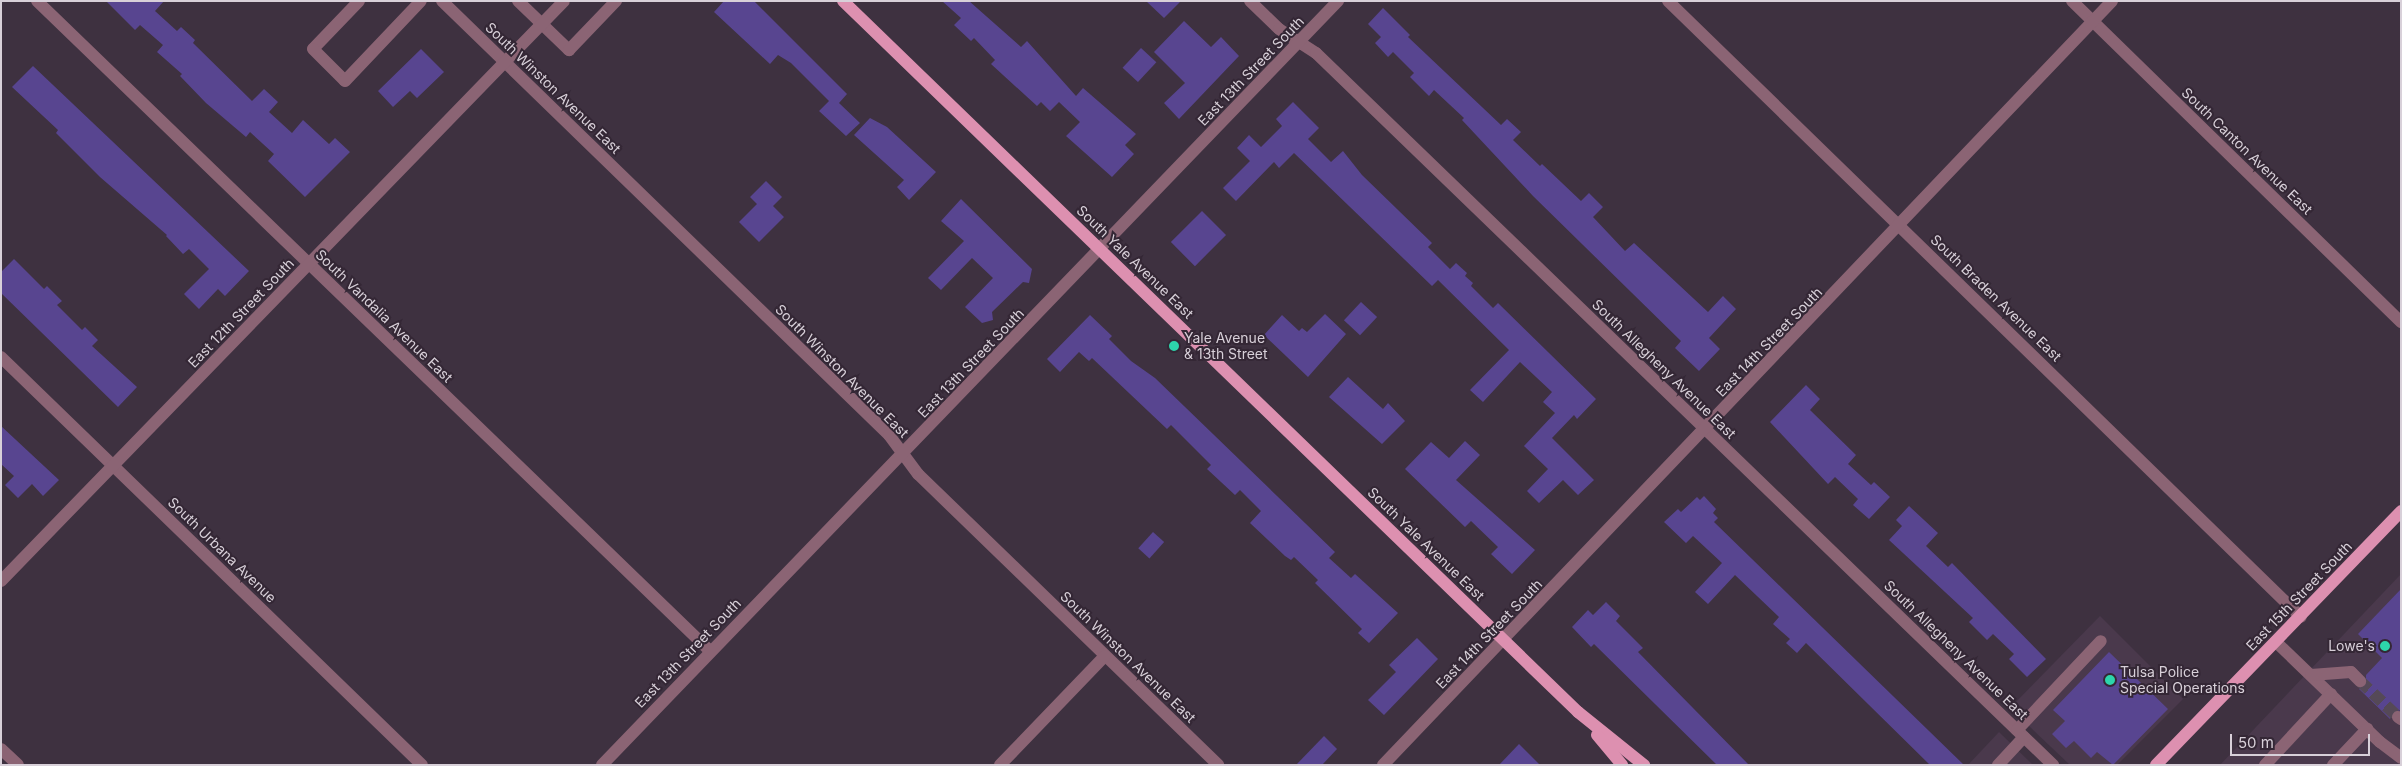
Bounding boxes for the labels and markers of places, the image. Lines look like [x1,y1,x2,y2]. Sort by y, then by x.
place label: Yale Avenue & 13th Street [1184,330,1268,362]
marker: Yale Avenue & 13th Street [1168,340,1180,352]
place label: Lowe's [2328,638,2375,654]
marker: Lowe's [2379,640,2391,652]
place label: Tulsa Police Special Operations [2120,664,2245,696]
marker: Tulsa Police Special Operations [2104,674,2116,686]

